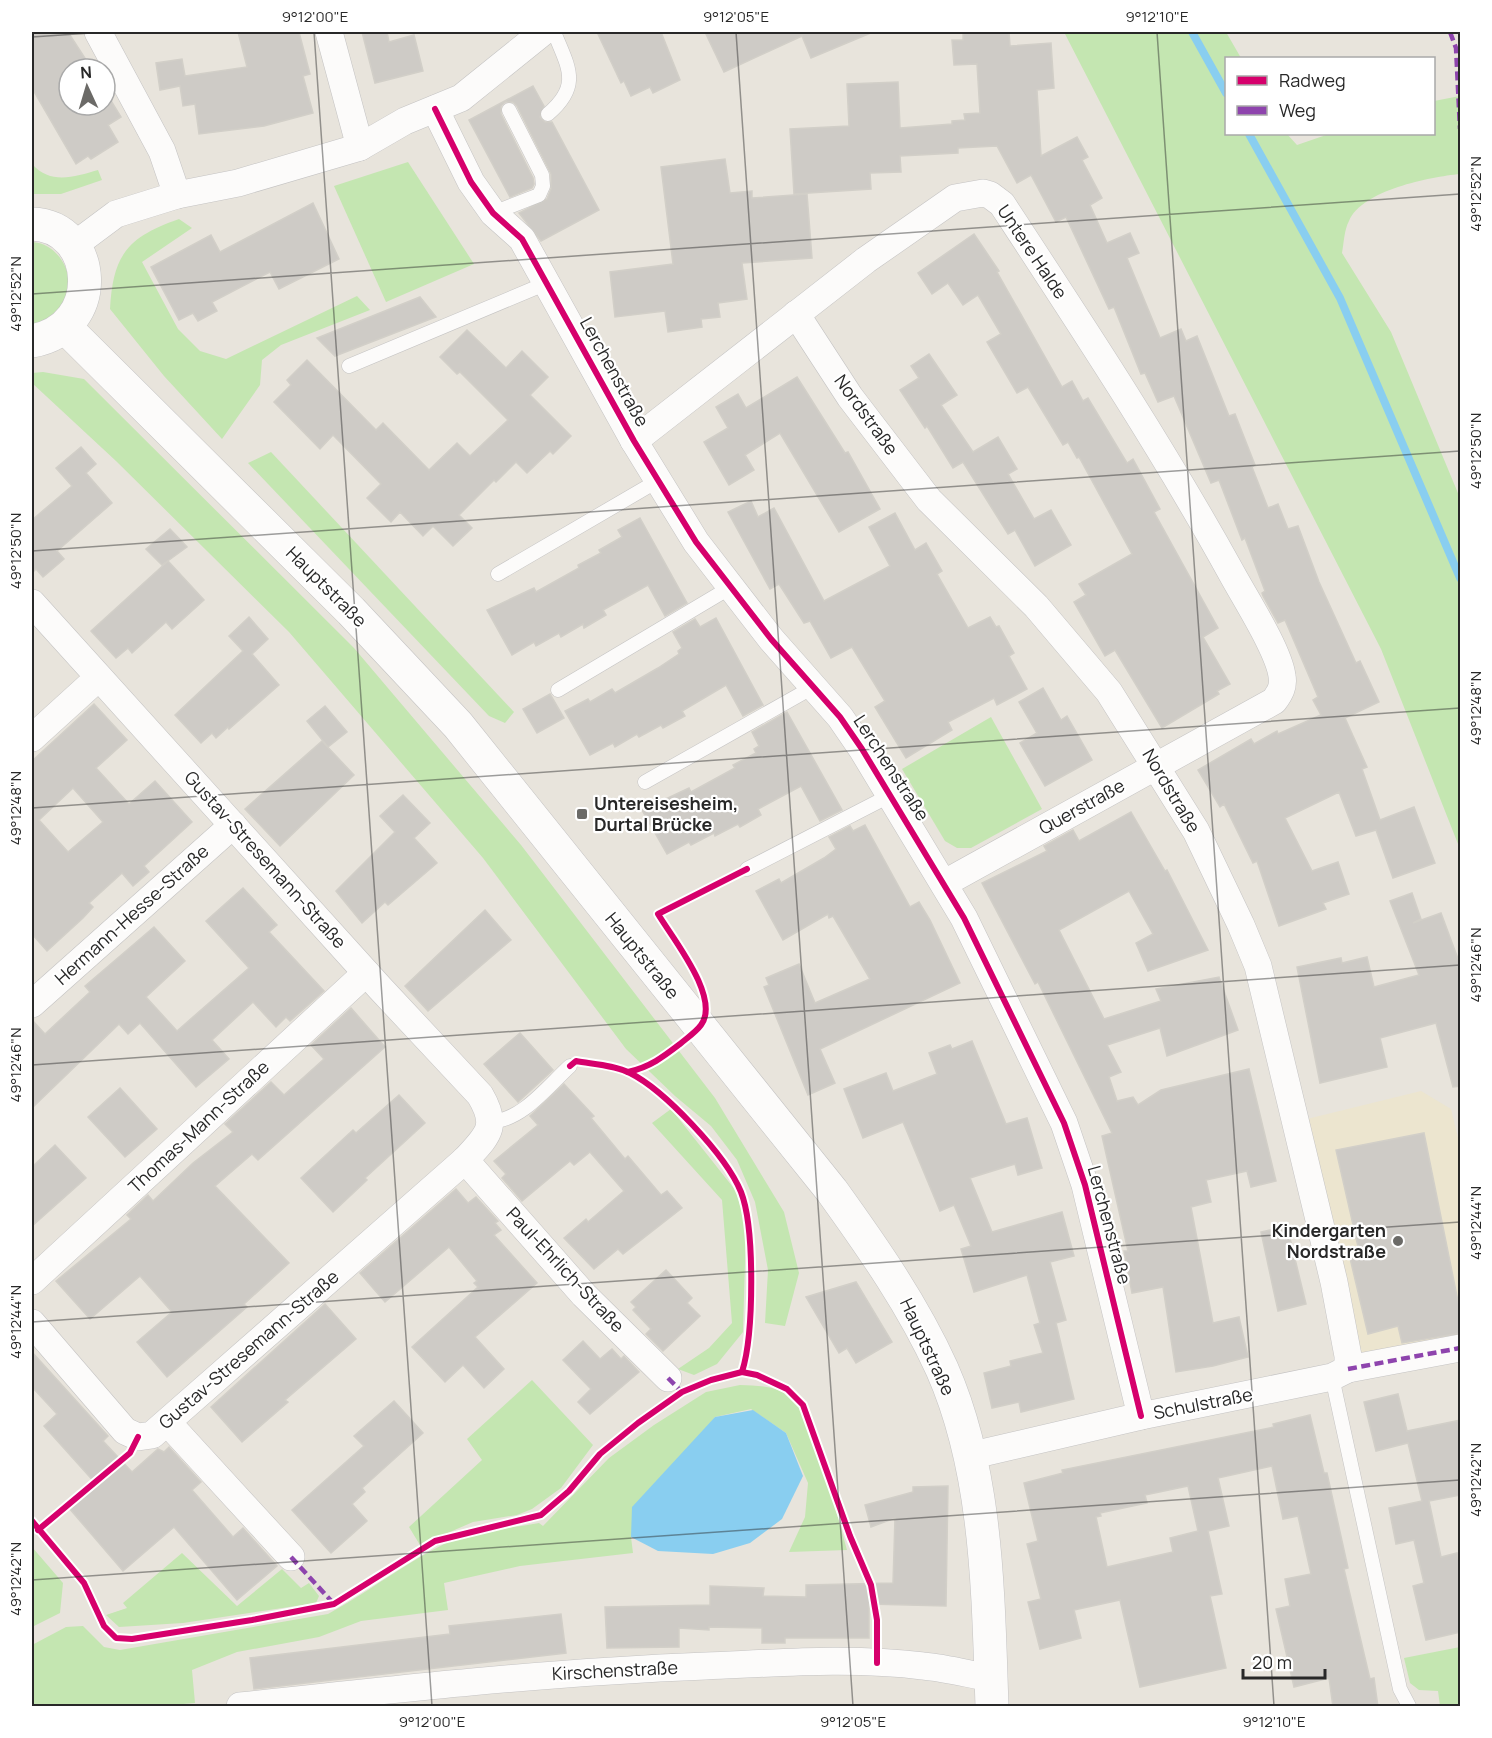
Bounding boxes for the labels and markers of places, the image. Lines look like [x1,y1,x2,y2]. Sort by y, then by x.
place label: Untereisesheim, Durtal Brücke [594,791,738,836]
marker: Untereisesheim, Durtal Brücke [575,807,589,821]
place label: Kindergarten Nordstraße [1272,1218,1386,1263]
marker: Kindergarten Nordstraße [1391,1234,1405,1248]

